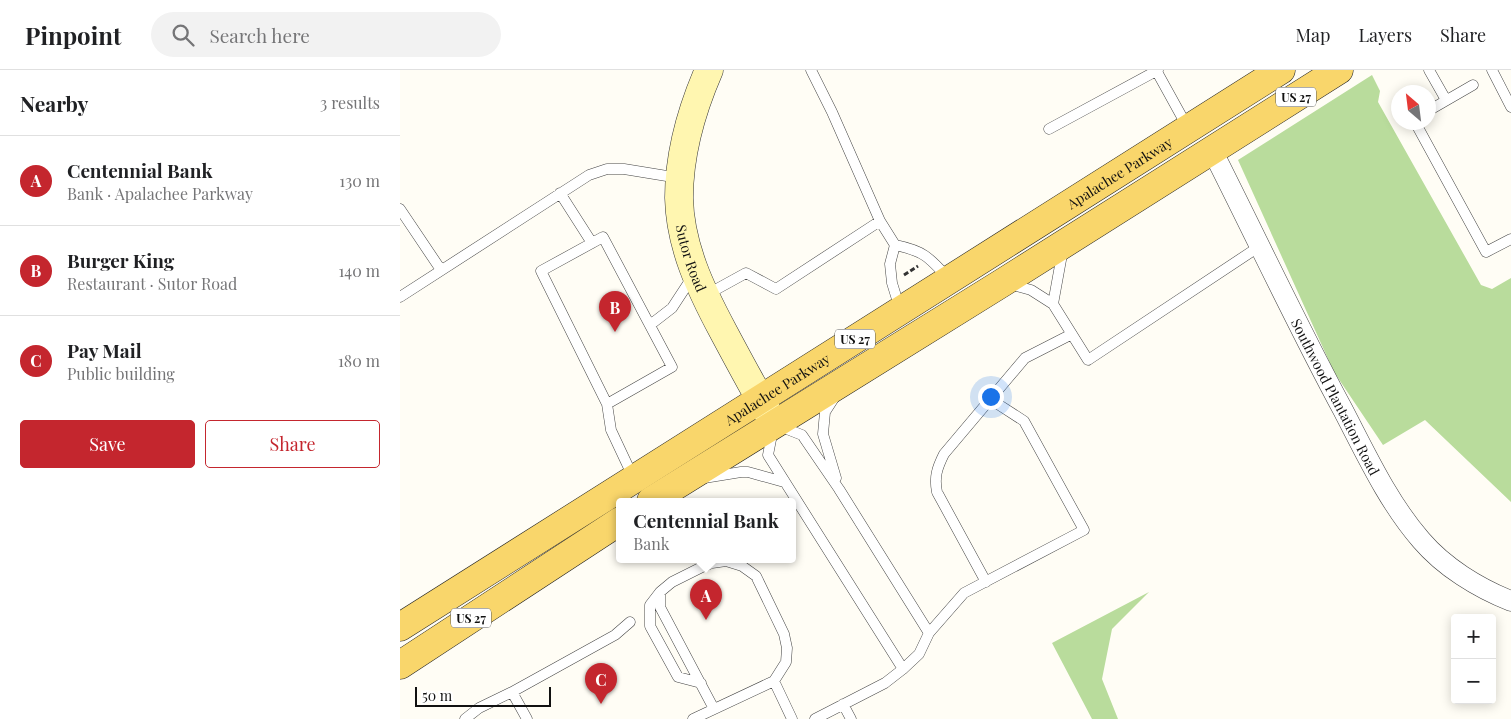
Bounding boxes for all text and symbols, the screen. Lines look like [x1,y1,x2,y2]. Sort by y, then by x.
search box [151,12,501,57]
text: Pinpoint [25,19,121,51]
icon: search [169,21,197,49]
text: Search here [209,22,310,48]
text: Map [1295,23,1330,47]
text: Layers [1358,23,1412,47]
text: Share [1440,23,1486,47]
north arrow [1391,85,1436,130]
road number: US 27 [1276,88,1316,106]
text: Nearby [20,89,89,117]
text: 3 results [320,92,380,113]
street label: Apalachee Parkway [1062,132,1176,213]
text: Centennial Bank [67,157,213,183]
text: A [31,170,41,191]
text: 130 m [339,170,380,191]
text: Bank · Apalachee Parkway [67,183,253,204]
street label: Sutor Road [672,223,712,295]
text: Burger King [67,247,174,273]
text: B [31,260,41,281]
text: 140 m [338,260,380,281]
text: Restaurant · Sutor Road [67,273,237,294]
pin: B [599,291,631,332]
street label: Southwood Plantation Road [1287,315,1385,478]
road number: US 27 [835,330,875,348]
text: Pay Mail [67,337,142,363]
street label: Apalachee Parkway [720,348,833,430]
text: C [30,350,42,371]
text: 180 m [338,350,380,371]
text: Public building [67,363,175,384]
your location [978,384,1004,410]
button: Save [20,420,195,468]
button: Share [205,420,380,468]
popup [616,498,796,563]
text: Centennial Bank [633,507,779,533]
text: Bank [633,533,670,554]
pin: A [690,579,722,620]
road number: US 27 [451,608,491,628]
map controls [1451,614,1496,704]
button: + [1451,614,1496,659]
button: − [1451,659,1496,704]
pin: C [585,663,617,704]
scale bar [415,684,551,707]
text: 50 m [422,686,452,705]

